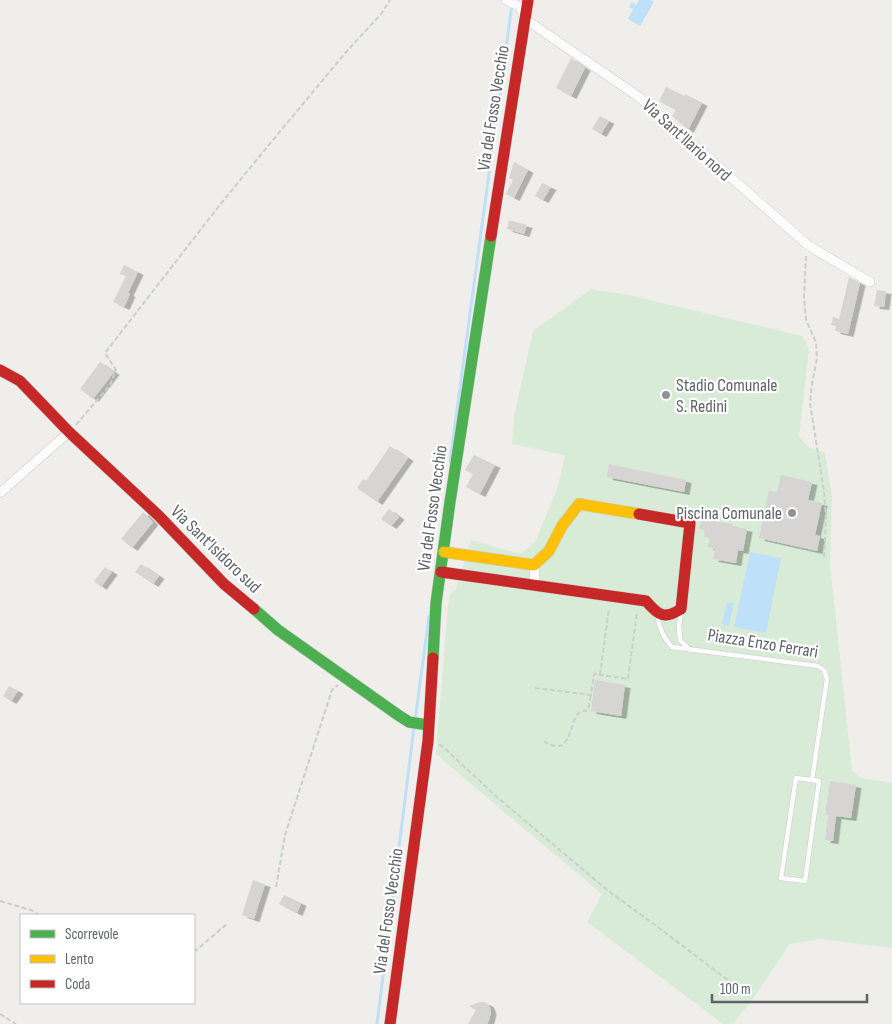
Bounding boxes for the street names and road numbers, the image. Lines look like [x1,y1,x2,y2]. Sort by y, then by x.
street label: Via del Fosso Vecchio [473,44,514,172]
street label: Via Sant'Ilario nord [638,95,735,186]
street label: Via del Fosso Vecchio [413,444,452,572]
street label: Via Sant'Isidoro sud [166,501,265,598]
street label: Piazza Enzo Ferrari [706,624,820,663]
street label: Via del Fosso Vecchio [369,847,408,975]

